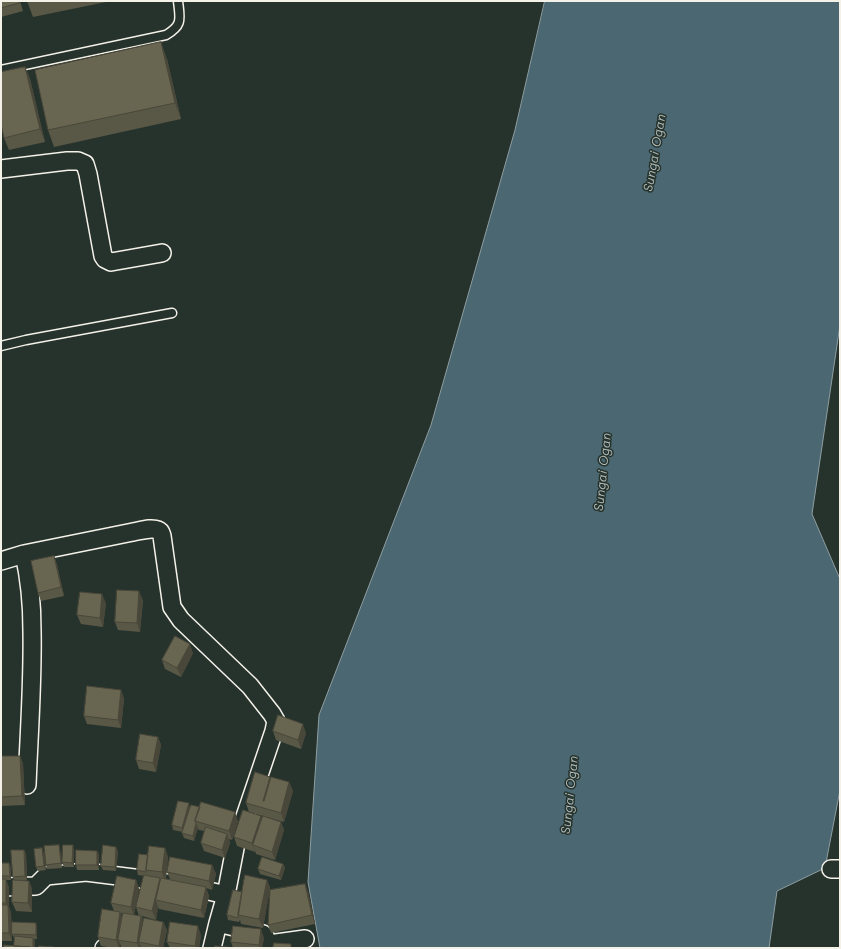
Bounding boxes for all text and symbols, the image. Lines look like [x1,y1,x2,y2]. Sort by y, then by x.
water label: Sungai Ogan [640,113,670,193]
water label: Sungai Ogan [591,432,615,512]
water label: Sungai Ogan [558,755,582,835]

